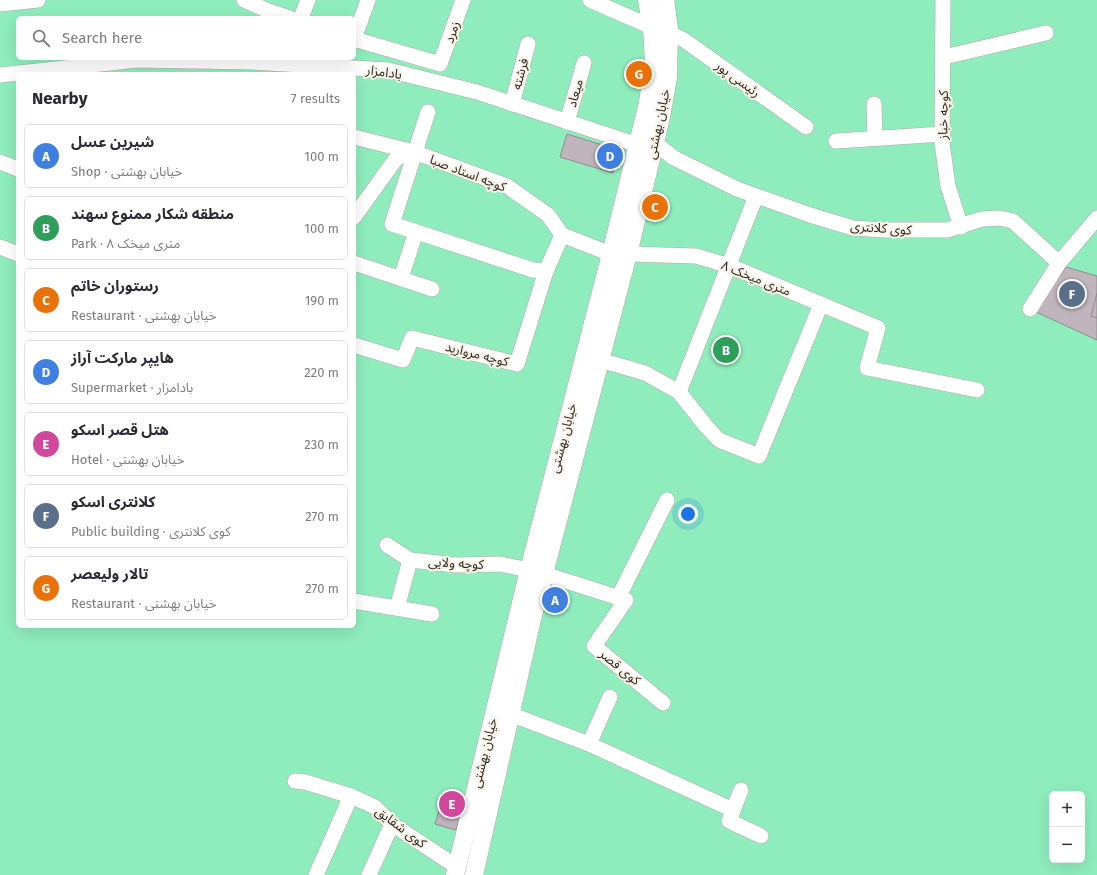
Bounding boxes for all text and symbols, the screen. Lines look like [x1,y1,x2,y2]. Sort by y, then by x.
search box [16,16,356,60]
street label: زمرد [441,19,463,45]
icon: search [30,27,52,49]
text: Search here [62,29,142,47]
street label: فرشته [509,56,531,91]
street label: رئیسی پور [711,57,763,102]
pin: G [626,59,652,89]
street label: بادامزار [364,62,403,82]
street label: میعاد [564,77,586,109]
street label: خیابان بهشتی [643,87,674,161]
text: Nearby [32,88,87,109]
street label: کوچه خباز [935,89,953,141]
text: 7 results [291,91,340,106]
text: شیرین عسل [71,133,154,151]
pin: D [597,141,623,171]
text: A [42,149,50,164]
text: 100 m [304,149,339,164]
street label: کوچه استاد صبا [427,152,509,197]
text: Shop · خیابان بهشتی [71,164,183,179]
pin: C [642,192,668,222]
text: منطقه شکار ممنوع سهند [71,205,234,223]
street label: کوی کلانتری [850,218,913,239]
text: B [42,221,50,236]
text: 100 m [304,221,339,236]
text: Park · ۸ متری میخک [71,236,180,251]
street label: ۸ متری میخک [719,257,793,300]
text: رستوران خاتم [71,277,159,295]
pin: F [1059,279,1085,309]
text: C [42,293,50,308]
text: 190 m [305,293,339,308]
text: Restaurant · خیابان بهشتی [71,308,217,323]
pin: B [713,335,739,365]
street label: کوچه مروارید [443,339,511,371]
text: هایپر مارکت آراز [71,349,174,367]
text: D [42,365,50,380]
text: 220 m [304,365,339,380]
text: Supermarket · بادامزار [71,380,193,395]
street label: خیابان بهشتی [547,401,581,475]
text: هتل قصر اسکو [71,421,169,439]
text: E [43,437,49,452]
text: 230 m [304,437,339,452]
text: Hotel · خیابان بهشتی [71,452,184,467]
text: کلانتری اسکو [71,493,155,511]
your location [678,504,698,524]
text: F [43,509,49,524]
text: 270 m [305,509,339,524]
text: Public building · کوی کلانتری [71,524,231,539]
street label: کوچه ولایی [428,554,485,574]
text: تالار ولیعصر [71,565,148,583]
text: G [42,581,50,596]
text: 270 m [305,581,339,596]
pin: A [542,585,568,615]
text: Restaurant · خیابان بهشتی [71,596,217,611]
street label: کوی قصر [595,645,644,689]
street label: خیابان بهشتی [468,716,501,790]
pin: E [439,789,465,819]
map controls [1049,791,1085,863]
button: + [1049,791,1085,827]
street label: کوی شقایق [372,803,430,852]
button: − [1049,827,1085,863]

